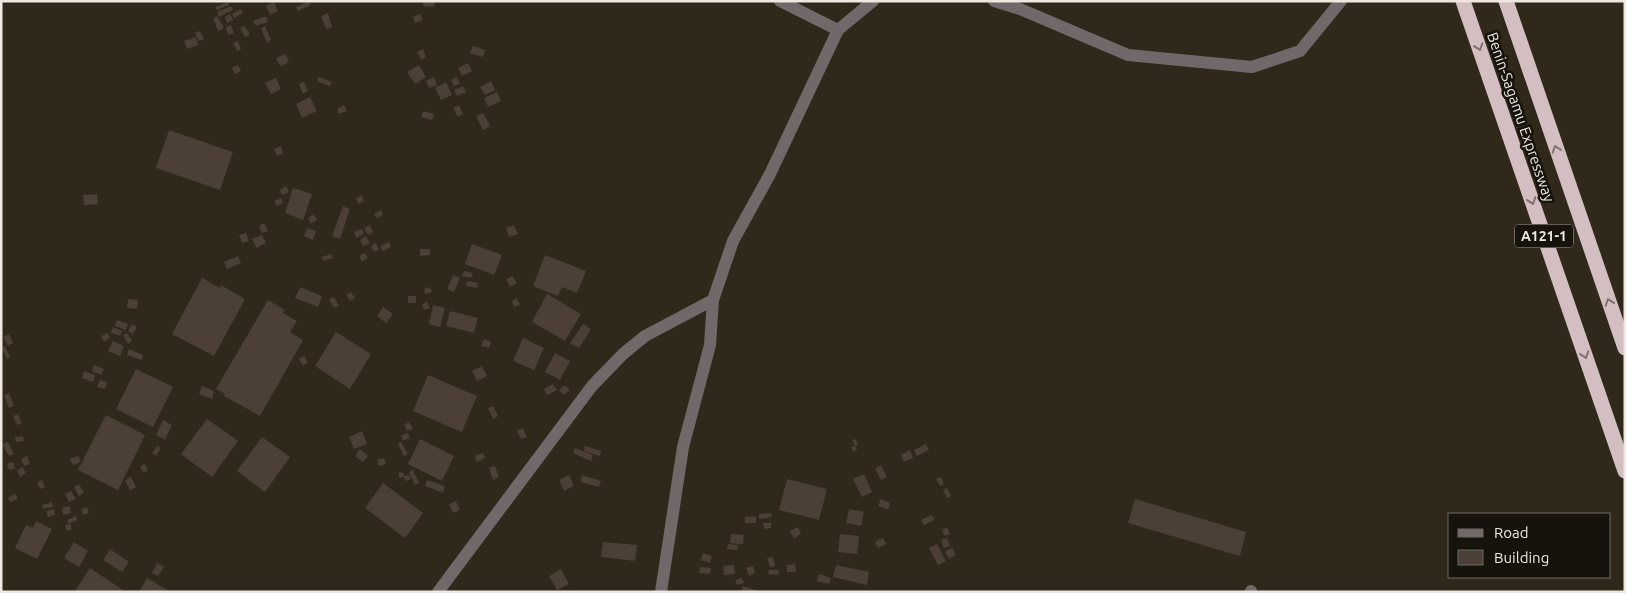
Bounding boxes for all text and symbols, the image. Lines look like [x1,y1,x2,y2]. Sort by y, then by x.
street label: Benin-Sagamu Expressway [1484,30,1558,204]
one-way arrow [1473,43,1483,51]
one-way arrow [1552,145,1562,153]
one-way arrow [1526,196,1536,205]
road number: A121-1 [1515,225,1573,248]
one-way arrow [1604,299,1614,307]
one-way arrow [1579,350,1589,358]
legend [1448,513,1611,578]
text: Road [1494,524,1529,541]
text: Building [1494,549,1549,566]

